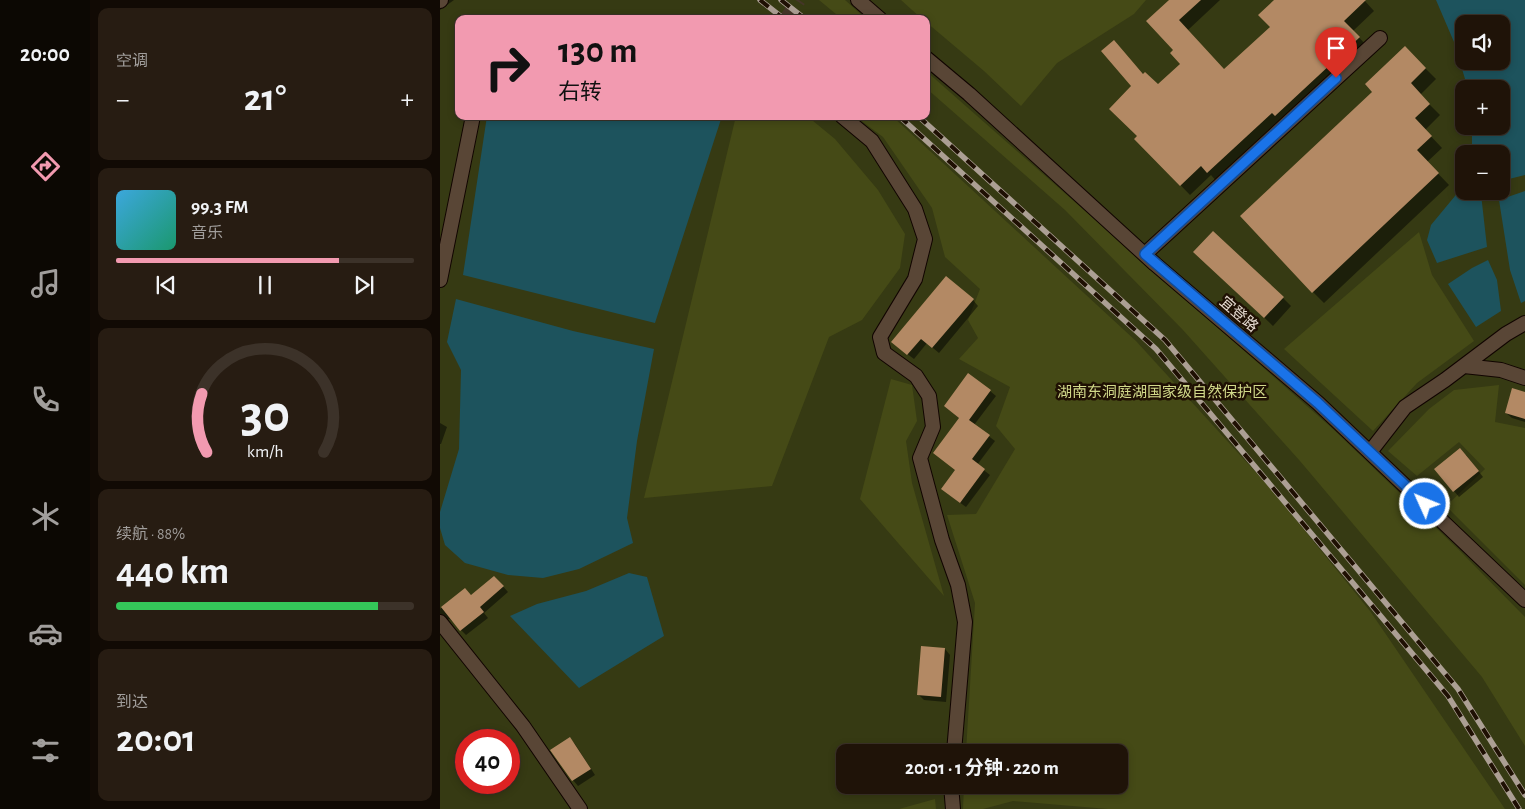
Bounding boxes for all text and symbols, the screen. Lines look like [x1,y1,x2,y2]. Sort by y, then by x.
map controls [1455,15,1510,200]
button: sound [1455,15,1510,70]
pin [1315,27,1357,78]
text: 130 m [558,34,637,69]
icon: arrive [1322,34,1350,62]
icon: right [475,35,540,100]
text: 20:00 [20,43,70,65]
text: 空调 [116,53,148,69]
text: 21° [244,80,286,118]
button: + [1455,80,1510,135]
text: 右转 [558,81,602,103]
text: − [116,86,129,114]
text: + [401,86,414,114]
button: − [1455,145,1510,200]
icon: directions [28,149,63,184]
text: 99.3 FM [191,198,248,217]
text: 音乐 [191,225,223,241]
icon: music [28,266,63,301]
icon: previous [152,271,180,299]
icon: pause [251,271,279,299]
icon: next [350,271,378,299]
street label: 宜登路 [1217,293,1261,335]
icon: phone [28,382,63,417]
park label: 湖南东洞庭湖国家级自然保护区 [1057,383,1267,400]
text: 30 [240,389,290,441]
text: km/h [247,443,283,461]
position arrow [1398,477,1450,529]
icon: climate [28,499,63,534]
text: 续航 · 88% [116,526,185,542]
text: 440 km [116,553,229,591]
icon: car [28,616,63,651]
text: 到达 [116,694,148,710]
text: 20:01 [116,721,196,759]
speed limit sign: 40 [455,729,520,794]
icon: filters [28,733,63,768]
text: 20:01 · 1 分钟 · 220 m [905,759,1059,778]

